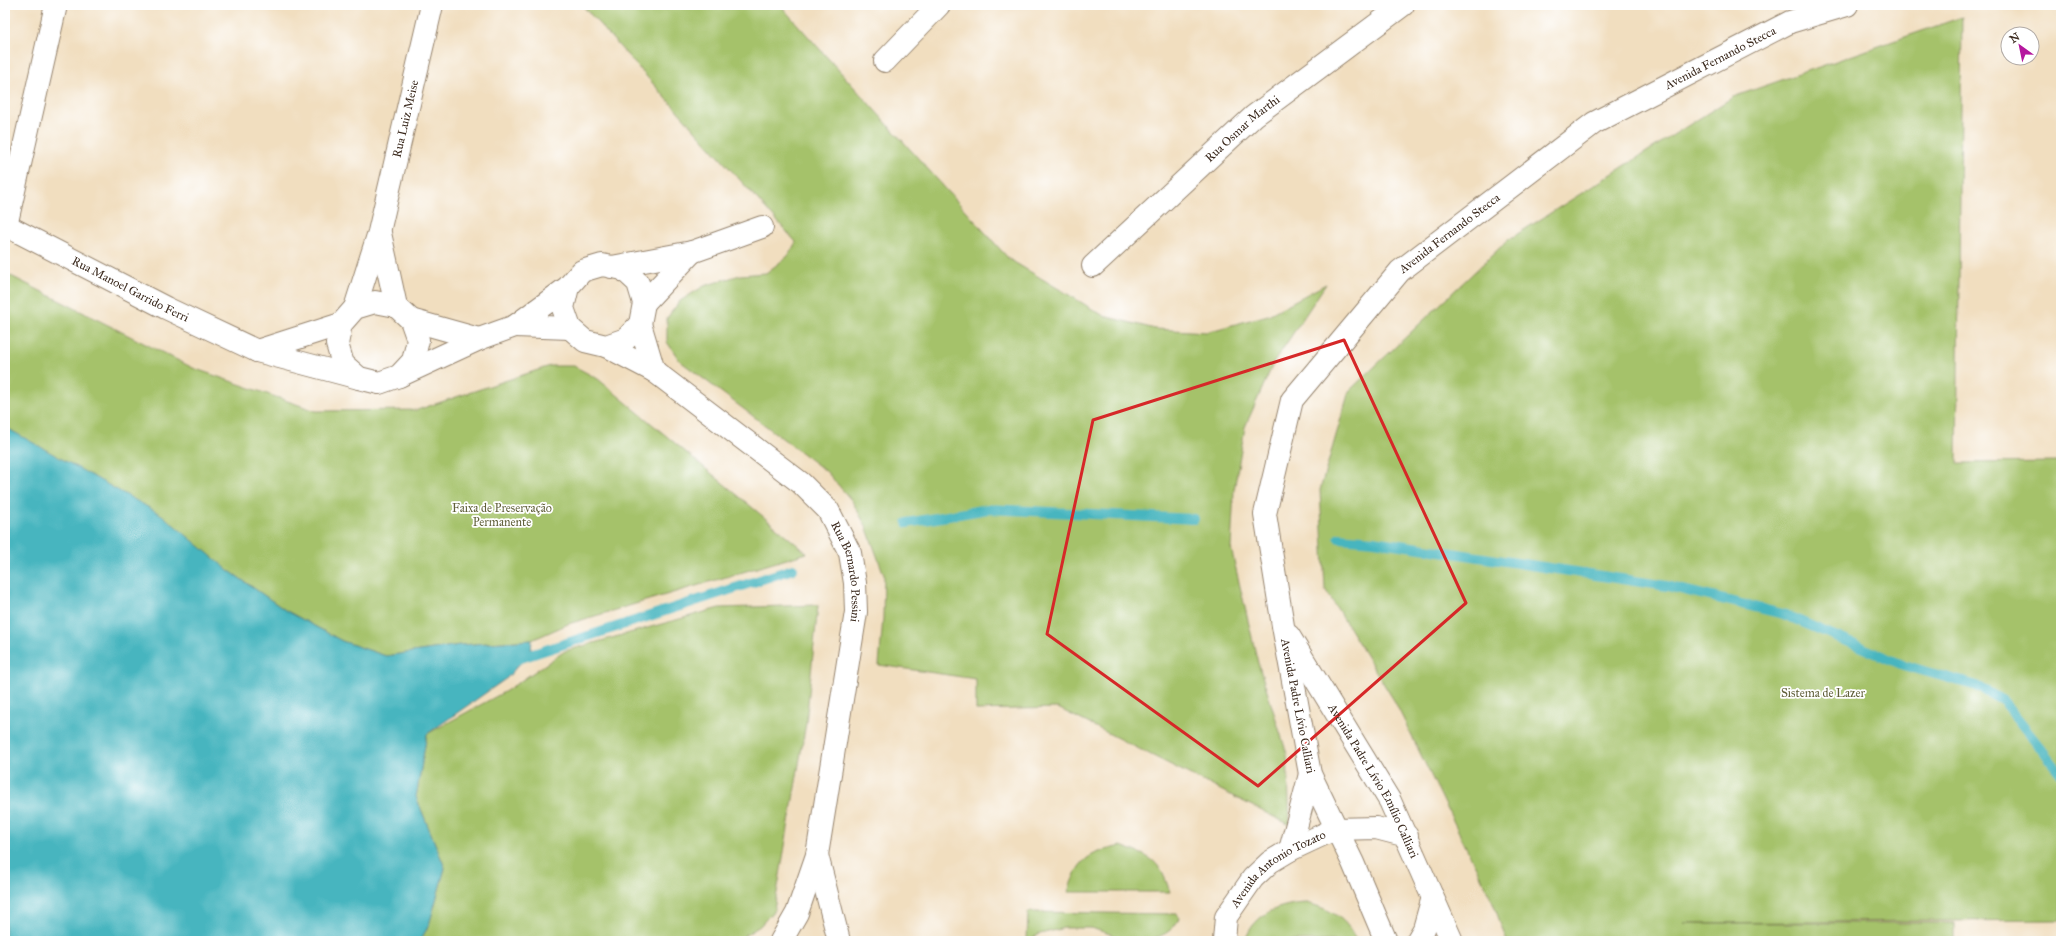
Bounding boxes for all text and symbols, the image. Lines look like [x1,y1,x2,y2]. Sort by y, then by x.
street label: Avenida Fernando Stecca [1662,23,1779,93]
north arrow [2000,26,2040,66]
text: N [2007,30,2023,46]
street label: Rua Luiz Meise [390,79,421,159]
street label: Rua Osmar Marthi [1202,92,1283,165]
street label: Avenida Fernando Stecca [1396,190,1503,277]
street label: Rua Manoel Garrido Ferri [70,254,192,325]
park label: Faixa de Preservação Permanente [452,501,552,529]
street label: Rua Bernardo Pessini [828,519,863,624]
street label: Avenida Padre Lívio Calliari [1278,636,1318,775]
park label: Sistema de Lazer [1781,686,1866,700]
street label: Avenida Padre Lívio Emílio Calliari [1325,700,1422,861]
street label: Avenida Antonio Tozato [1227,827,1328,911]

